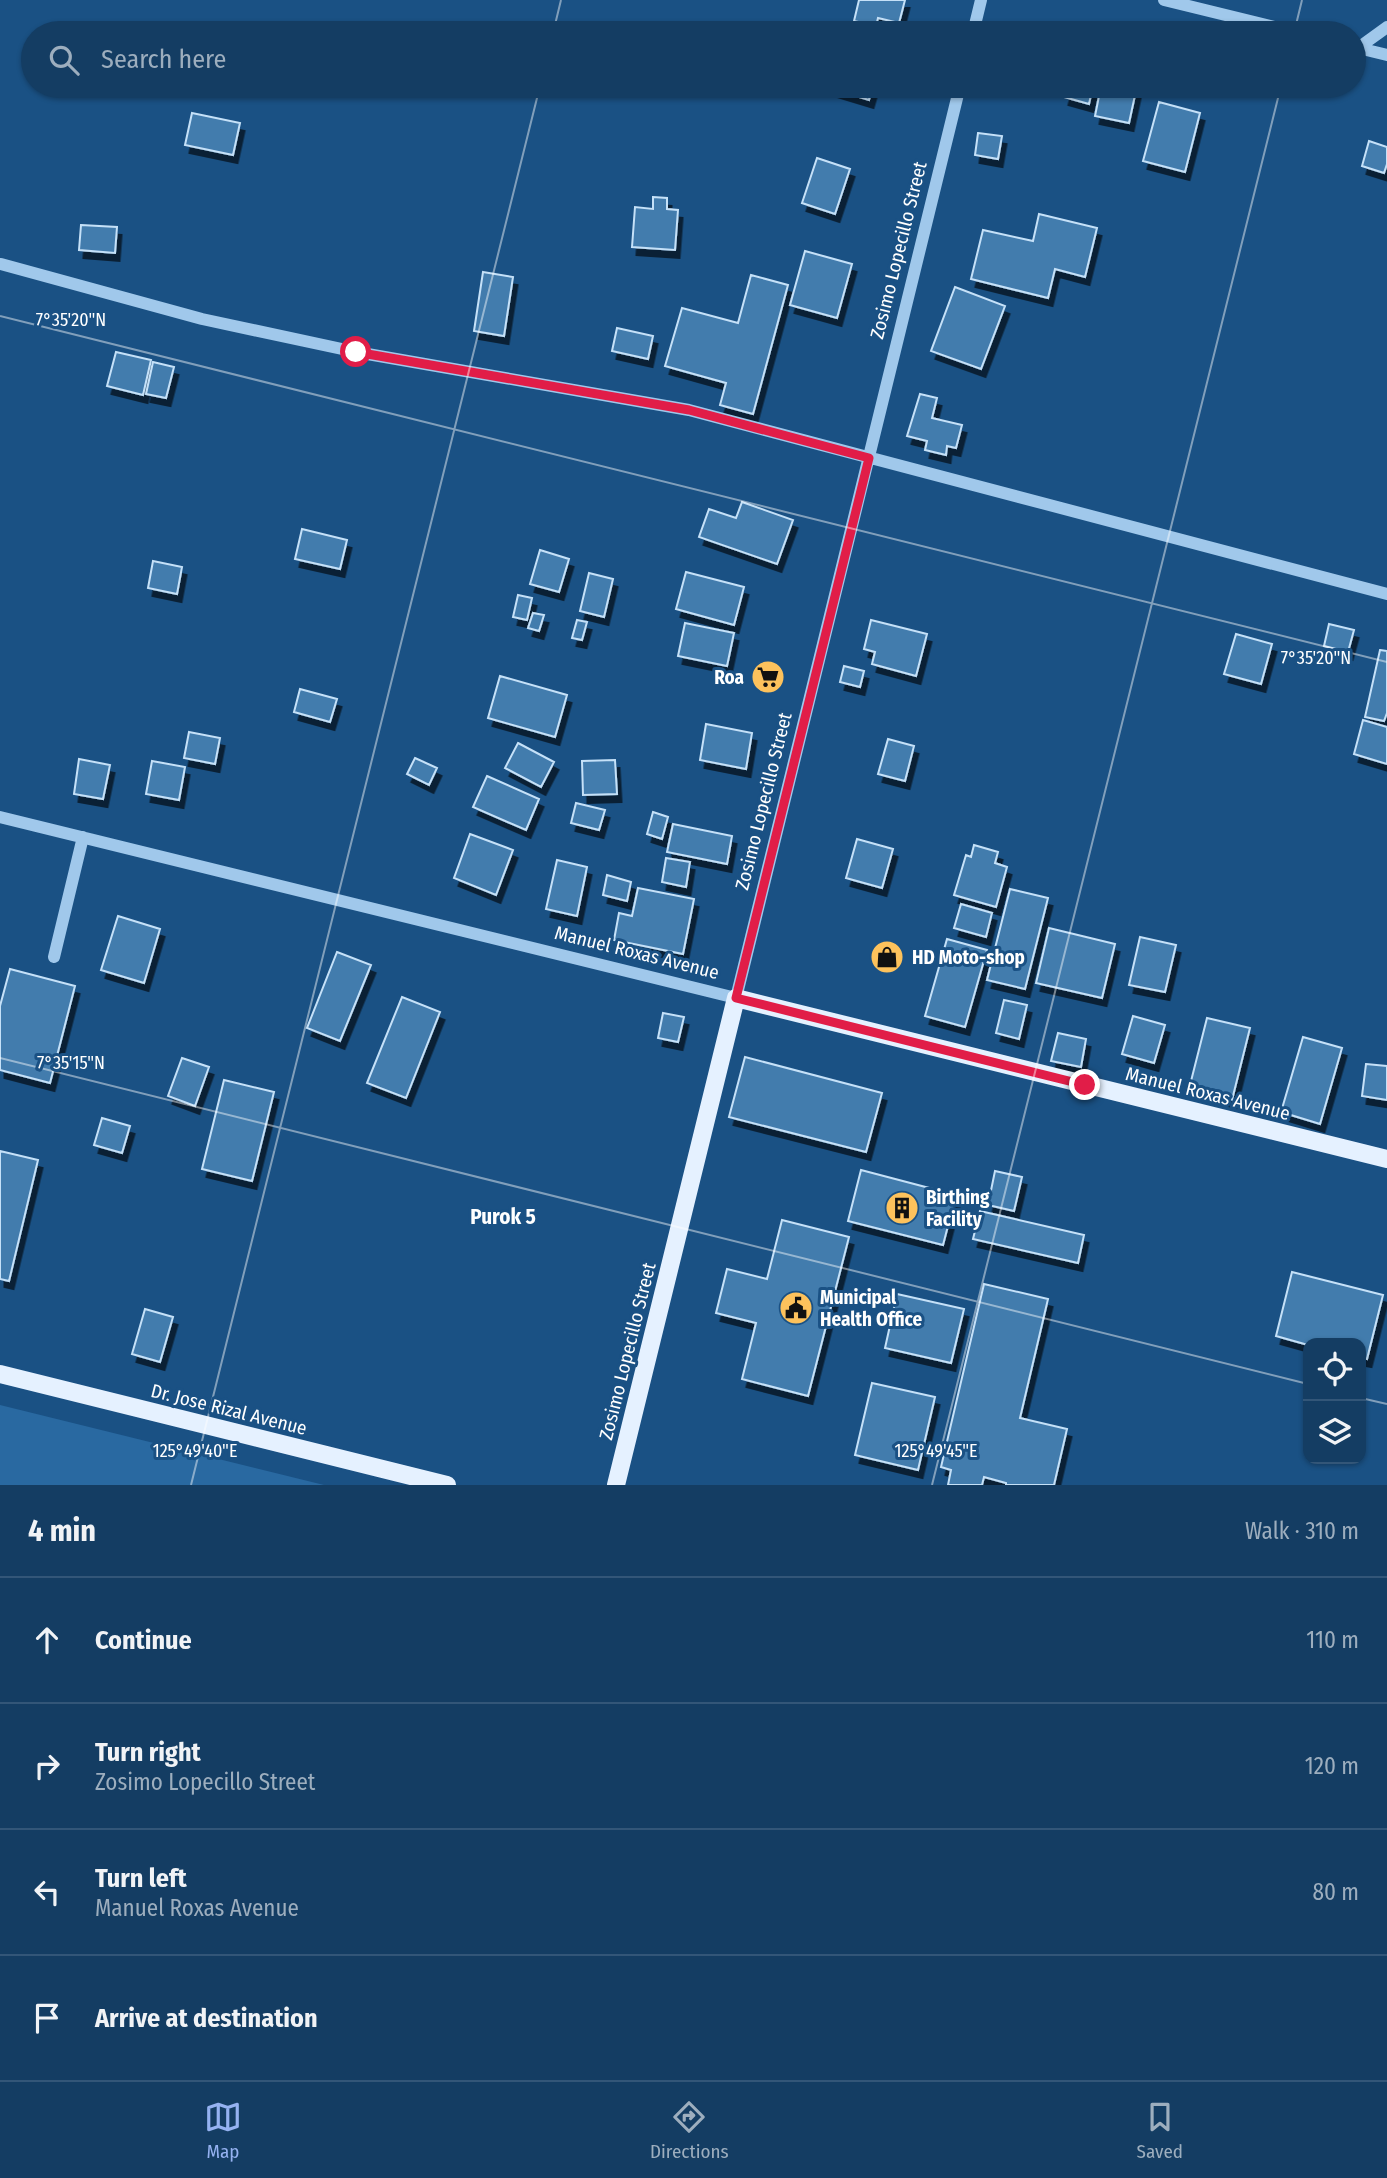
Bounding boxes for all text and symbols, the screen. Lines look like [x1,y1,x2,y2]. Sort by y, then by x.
search box [21,21,1366,98]
icon: search [45,41,83,79]
text: Search here [101,44,226,75]
street label: Zosimo Lopecillo Street [865,158,932,341]
text: 7°35'20"N [36,309,106,331]
route start [340,336,371,367]
text: 7°35'20"N [1281,647,1351,669]
supermarket icon: Roa [749,658,787,696]
place label: Roa [714,666,744,689]
street label: Zosimo Lopecillo Street [730,709,797,892]
street label: Manuel Roxas Avenue [552,921,721,984]
shop icon: HD Moto-shop [868,938,906,976]
place label: HD Moto-shop [912,946,1025,969]
text: 7°35'15"N [37,1052,105,1074]
street label: Manuel Roxas Avenue [1123,1062,1292,1125]
route end [1069,1069,1100,1100]
place label: Birthing Facility [926,1186,990,1231]
building icon: Birthing Facility [883,1189,921,1227]
district label: Purok 5 [470,1204,536,1230]
street label: Zosimo Lopecillo Street [594,1259,661,1442]
place label: Municipal Health Office [820,1286,922,1331]
public building icon: Municipal Health Office [777,1289,815,1327]
map controls [1303,1338,1366,1464]
button: locate [1303,1338,1366,1401]
street label: Dr. Jose Rizal Avenue [149,1379,309,1440]
button: layers [1303,1401,1366,1464]
text: 125°49'40"E [153,1440,237,1462]
text: 125°49'45"E [894,1440,978,1462]
text: 4 min [28,1513,96,1549]
text: Walk · 310 m [1245,1517,1359,1545]
icon: ahead [28,1621,66,1659]
text: Continue [95,1625,192,1656]
text: 110 m [1306,1626,1359,1654]
text: Turn right [95,1737,201,1768]
icon: right [28,1747,66,1785]
text: 120 m [1305,1752,1359,1780]
text: Zosimo Lopecillo Street [95,1768,315,1796]
text: Turn left [95,1863,187,1894]
icon: left [28,1873,66,1911]
text: 80 m [1312,1878,1359,1906]
text: Manuel Roxas Avenue [95,1894,299,1922]
icon: arrive [28,1999,66,2037]
text: Arrive at destination [95,2003,318,2034]
tab: Map [204,2098,242,2163]
tab: Directions [650,2098,729,2163]
tab: Saved [1137,2098,1183,2163]

